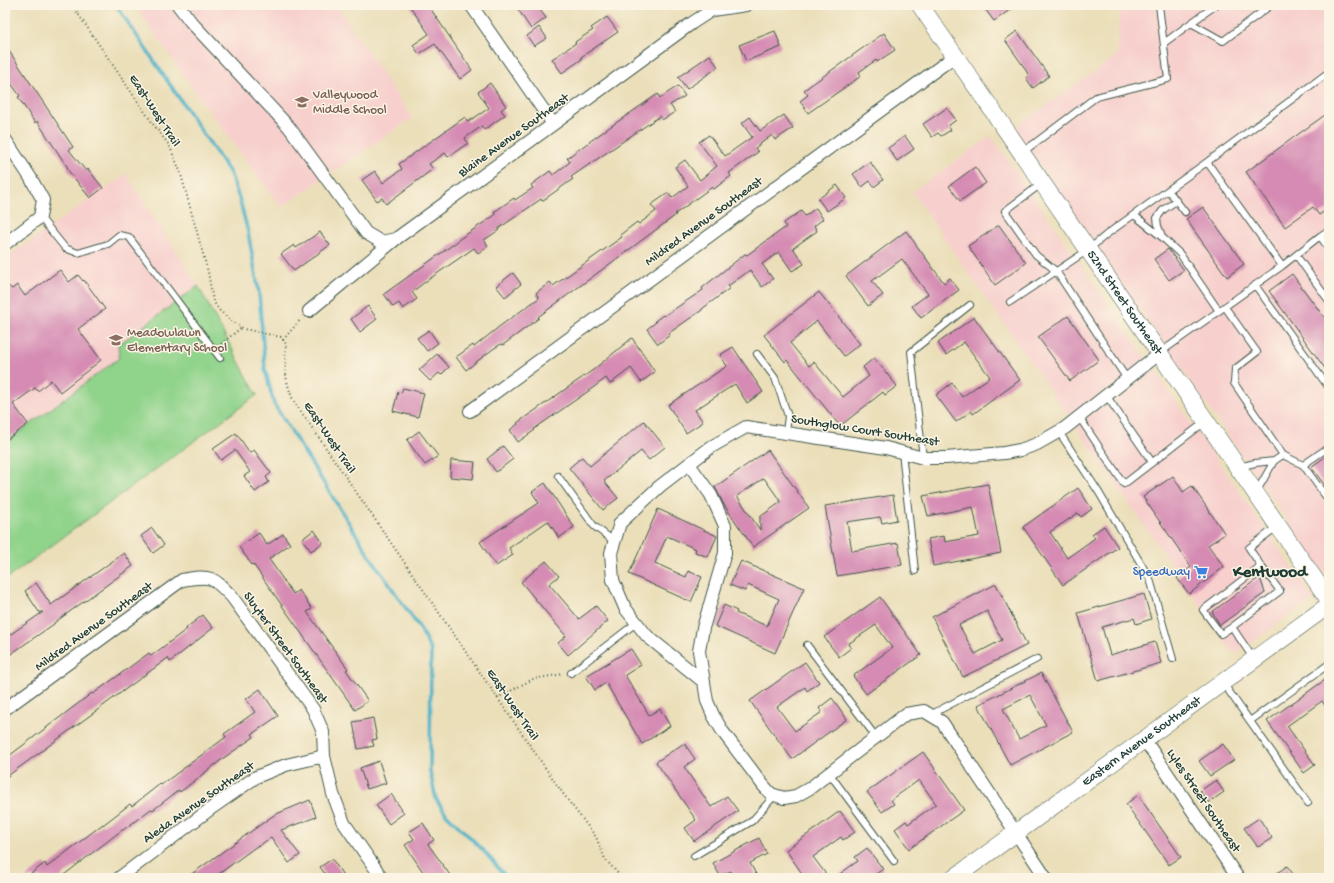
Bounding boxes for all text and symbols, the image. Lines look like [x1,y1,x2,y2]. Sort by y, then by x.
street label: East-West Trail [125,72,183,150]
place label: Valleywood Middle School [312,88,387,118]
street label: Blaine Avenue Southeast [455,90,574,182]
school or university icon: Valleywood Middle School [294,94,310,110]
street label: Mildred Avenue Southeast [642,173,767,270]
street label: 52nd Street Southeast [1083,247,1167,359]
place label: Meadowlawn Elementary School [127,326,227,356]
school or university icon: Meadowlawn Elementary School [108,332,124,348]
street label: East-West Trail [300,399,358,477]
street label: Southglow Court Southeast [790,412,942,450]
district label: Kentwood [1232,563,1309,583]
supermarket icon: Speedway [1193,564,1209,580]
place label: Speedway [1133,565,1191,580]
street label: Mildred Avenue Southeast [32,578,157,675]
street label: Sluyter Street Southeast [240,589,331,708]
street label: East-West Trail [483,666,541,744]
street label: Eastern Avenue Southeast [1079,692,1205,790]
street label: Lyles Street Southeast [1163,746,1244,857]
street label: Aleda Avenue Southeast [140,758,259,847]

